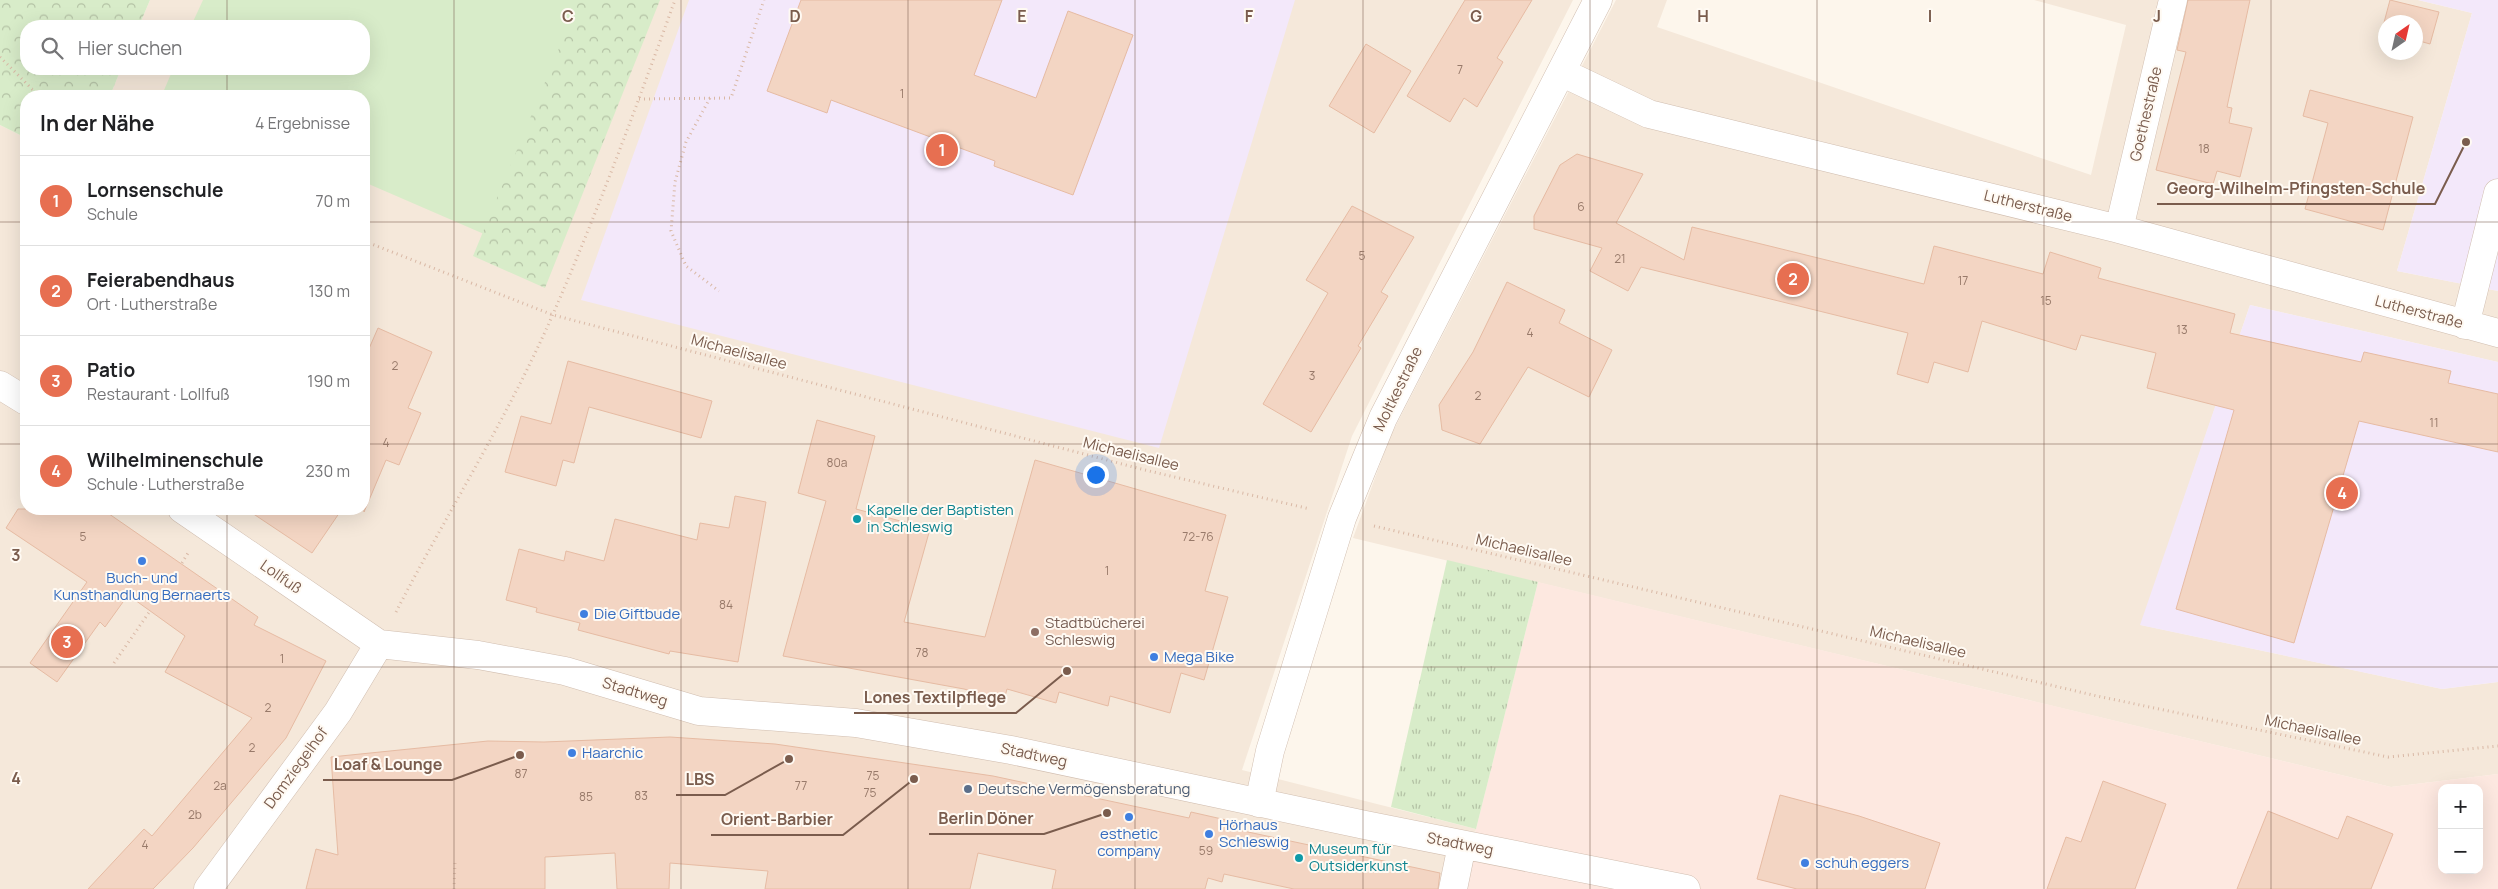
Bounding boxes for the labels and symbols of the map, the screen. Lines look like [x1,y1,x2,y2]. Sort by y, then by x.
text: C [562,5,574,27]
text: D [789,5,801,27]
text: E [1017,5,1027,27]
text: F [1245,5,1254,27]
text: G [1470,5,1482,27]
text: H [1697,5,1709,27]
text: I [1928,5,1932,27]
text: J [2153,5,2161,27]
north arrow [2378,15,2423,60]
house number: 7 [1457,61,1463,78]
street label: Goethestraße [2124,64,2167,163]
house number: 1 [900,85,904,102]
pin: 1 [926,131,958,169]
house number: 18 [2198,140,2210,157]
callout: Georg-Wilhelm-Pfingsten-Schule [2157,173,2435,204]
text: Georg-Wilhelm-Pfingsten-Schule [2167,177,2426,199]
street label: Lutherstraße [1982,184,2075,227]
house number: 6 [1577,198,1585,215]
house number: 5 [1359,247,1366,264]
house number: 21 [1614,250,1626,267]
pin: 2 [1777,260,1809,298]
house number: 17 [1958,272,1968,289]
street label: Lutherstraße [2373,290,2466,333]
house number: 15 [2040,292,2052,309]
house number: 13 [2176,321,2188,338]
house number: 4 [1526,324,1534,341]
street label: Michaelisallee [689,329,789,374]
street label: Moltkestraße [1368,343,1427,435]
house number: 2 [392,357,399,374]
house number: 3 [1309,367,1315,384]
house number: 2 [1475,387,1482,404]
house number: 11 [2429,414,2439,431]
street label: Michaelisallee [1081,431,1182,476]
house number: 4 [382,434,390,451]
house number: 80a [827,454,847,471]
your location [1083,462,1109,488]
pin: 4 [2326,474,2358,512]
place label: Kapelle der Baptisten in Schleswig [867,499,1014,537]
marker: Kapelle der Baptisten in Schleswig [851,513,863,525]
house number: 5 [80,528,87,545]
house number: 72-76 [1182,528,1214,545]
street label: Michaelisallee [1474,528,1575,571]
text: 3 [11,544,21,566]
marker: Buch- und Kunsthandlung Bernaerts [136,555,148,567]
street label: Lollfuß [256,555,306,599]
house number: 1 [1105,562,1109,579]
place label: Buch- und Kunsthandlung Bernaerts [54,567,231,605]
house number: 84 [719,596,733,613]
place label: Die Giftbude [594,603,680,624]
marker: Die Giftbude [578,608,590,620]
place label: Stadtbücherei Schleswig [1045,612,1145,650]
street label: Michaelisallee [1868,620,1969,663]
pin: 3 [51,623,83,661]
marker: Stadtbücherei Schleswig [1029,626,1041,638]
house number: 78 [916,644,929,661]
place label: Mega Bike [1164,646,1235,667]
house number: 1 [280,650,284,667]
marker: Mega Bike [1148,651,1160,663]
street label: Stadtweg [600,672,670,711]
callout: Lones Textilpflege [854,682,1016,713]
text: Lones Textilpflege [864,686,1007,708]
house number: 2 [265,699,272,716]
street label: Michaelisallee [2263,709,2364,750]
street label: Domziegelhof [259,722,333,813]
street label: Stadtweg [999,737,1069,772]
house number: 2 [249,739,256,756]
place label: Haarchic [582,742,643,763]
marker: Haarchic [566,747,578,759]
callout: Loaf & Lounge [323,749,452,780]
text: Loaf & Lounge [334,753,443,775]
callout: LBS [676,764,725,795]
house number: 87 [515,765,528,782]
text: 4 [11,767,21,789]
house number: 75 [867,767,880,784]
text: LBS [685,768,715,790]
house number: 2a [213,777,227,794]
house number: 77 [795,777,807,794]
place label: Deutsche Vermögensberatung [978,778,1190,799]
marker: Deutsche Vermögensberatung [962,783,974,795]
house number: 75 [864,784,877,801]
house number: 83 [634,787,648,804]
house number: 85 [579,788,593,805]
callout: Berlin Döner [929,803,1044,834]
callout: Orient-Barbier [711,804,843,835]
house number: 2b [188,806,202,823]
text: Berlin Döner [938,807,1034,829]
text: Orient-Barbier [721,808,833,830]
marker: esthetic company [1123,811,1135,823]
place label: Hörhaus Schleswig [1219,814,1289,852]
place label: esthetic company [1097,823,1161,861]
street label: Stadtweg [1425,827,1495,860]
marker: Hörhaus Schleswig [1203,828,1215,840]
house number: 4 [141,836,149,853]
place label: Museum für Outsiderkunst [1309,838,1408,876]
house number: 59 [1199,842,1213,859]
marker: Museum für Outsiderkunst [1293,852,1305,864]
place label: schuh eggers [1815,852,1909,873]
marker: schuh eggers [1799,857,1811,869]

